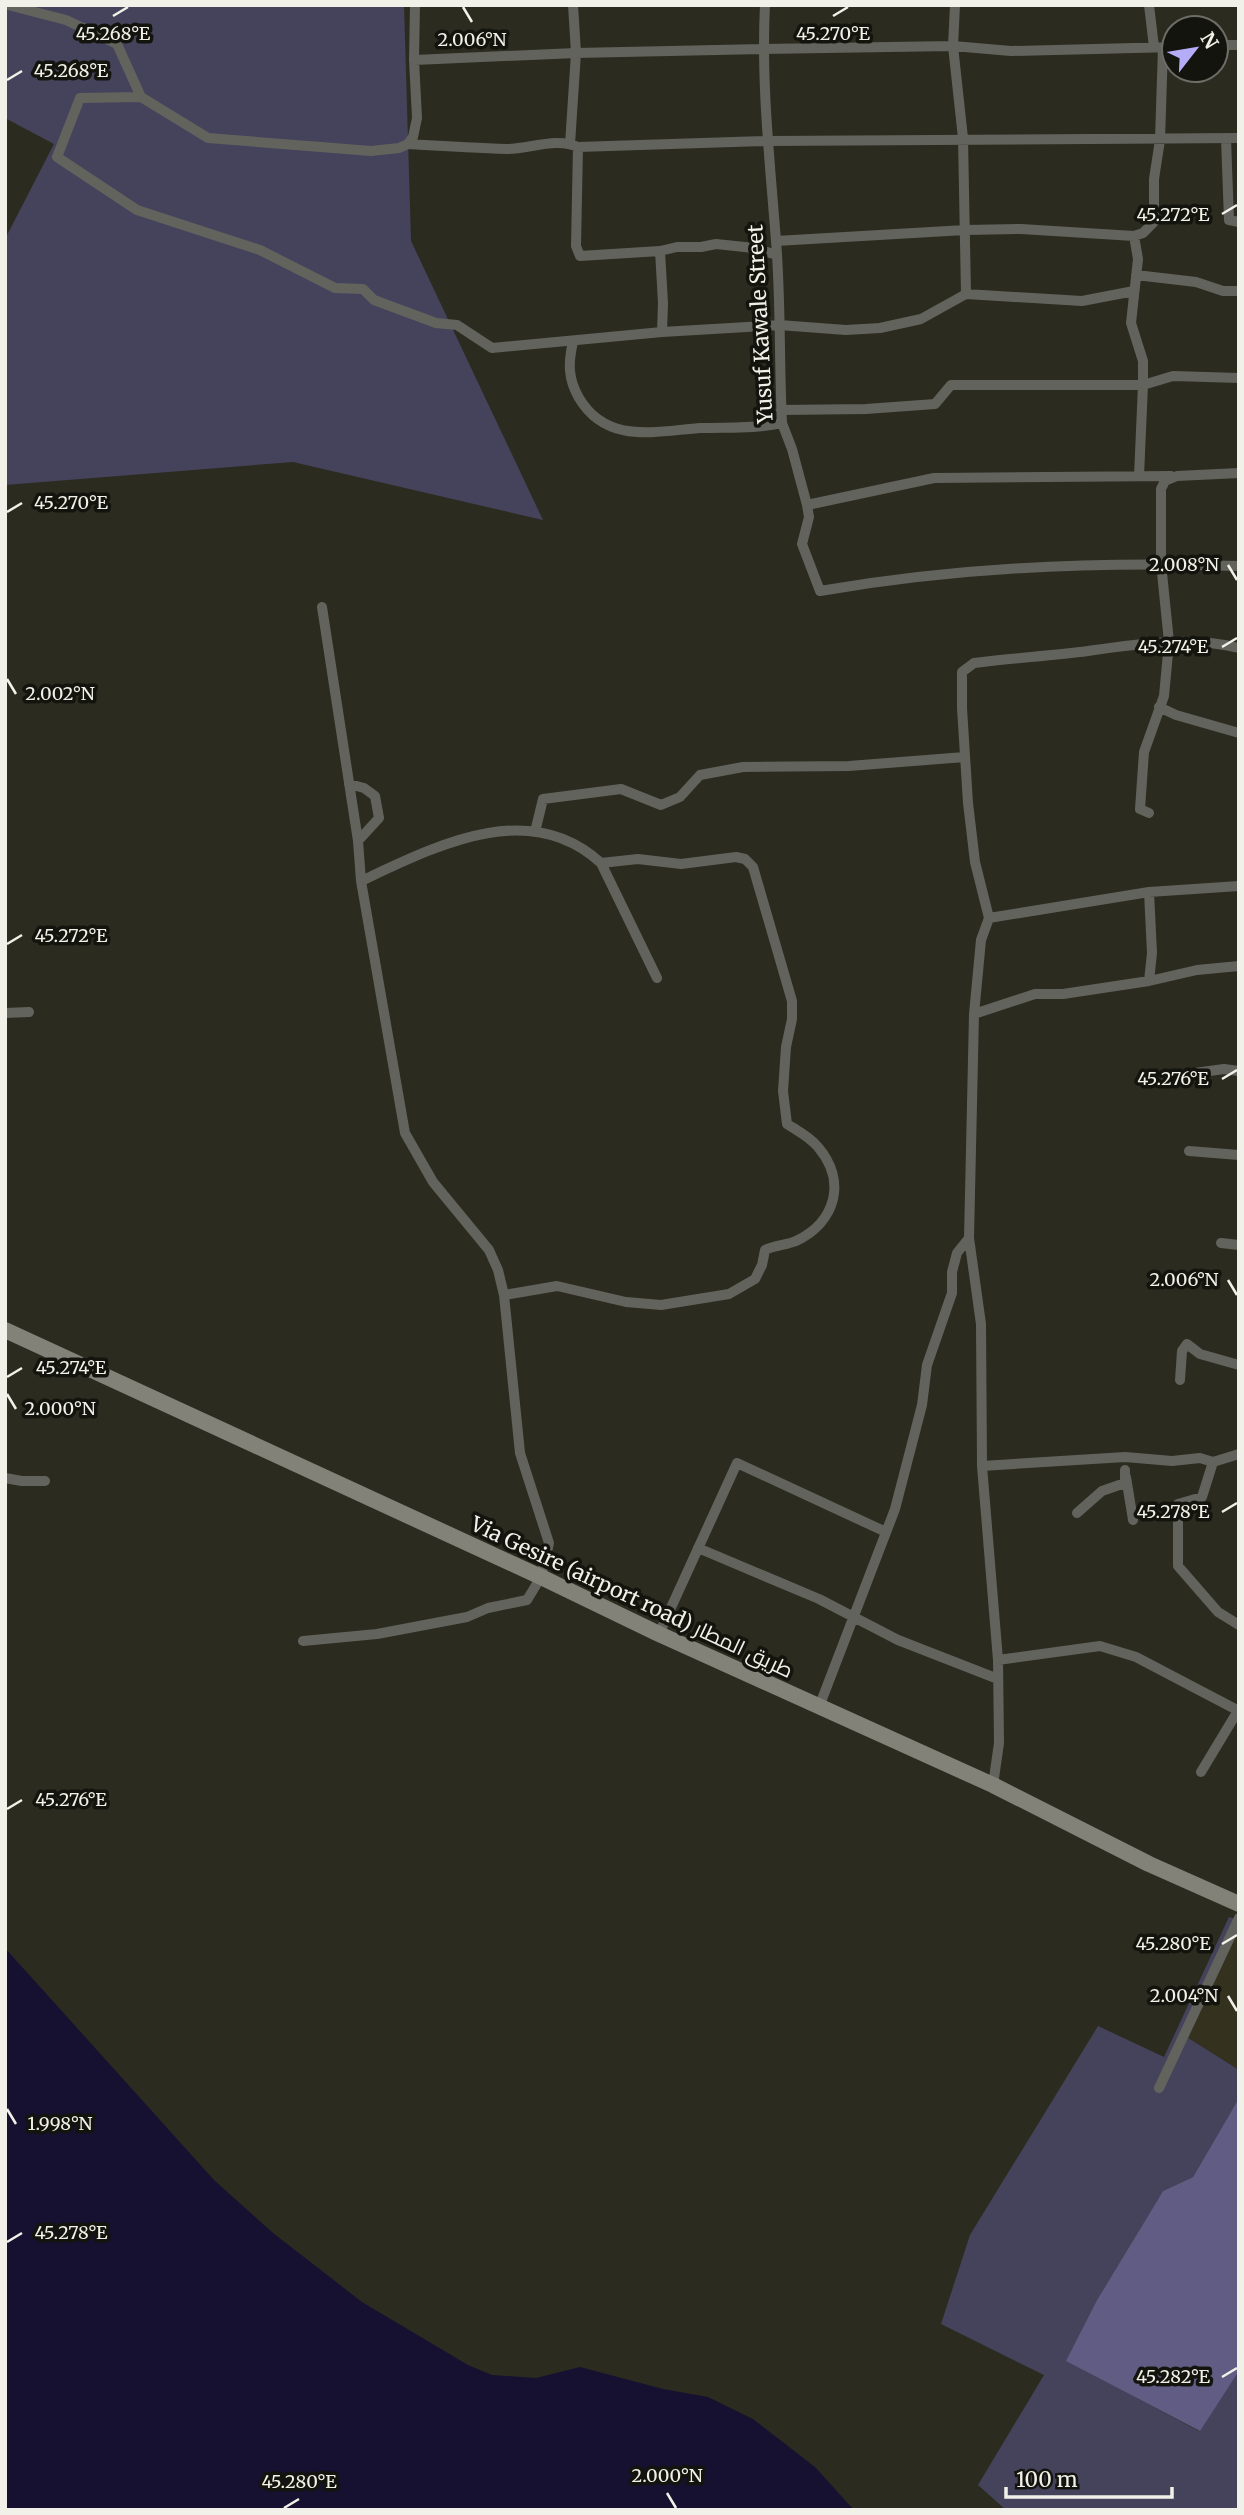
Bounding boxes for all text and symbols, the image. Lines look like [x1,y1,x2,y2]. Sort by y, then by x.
north arrow [1160,14,1230,84]
text: 45.268°E [76,22,151,45]
text: 45.270°E [796,22,871,45]
text: 2.006°N [437,28,507,51]
text: N [1195,28,1224,53]
text: 45.268°E [34,59,109,82]
text: 45.272°E [1136,203,1210,226]
street label: Yusuf Kawale Street [741,224,779,425]
text: 45.270°E [34,491,109,514]
text: 2.008°N [1149,553,1219,576]
text: 45.274°E [1138,635,1209,658]
text: 2.002°N [25,682,95,705]
text: 45.272°E [34,924,108,947]
text: 45.276°E [1137,1067,1209,1090]
text: 2.006°N [1149,1268,1219,1291]
text: 45.274°E [36,1356,107,1379]
text: 2.000°N [24,1397,96,1420]
text: 45.278°E [1136,1500,1210,1523]
street label: Via Gesire (airport road) طريق المطار [465,1510,798,1684]
text: 45.276°E [35,1788,107,1811]
text: 45.280°E [1135,1932,1211,1955]
text: 2.004°N [1150,1984,1218,2007]
text: 1.998°N [28,2112,93,2135]
text: 45.278°E [34,2221,108,2244]
text: 45.282°E [1136,2365,1210,2388]
scale bar [1006,2456,1172,2500]
text: 2.000°N [631,2464,703,2487]
text: 100 m [1016,2466,1078,2493]
text: 45.280°E [261,2470,337,2493]

